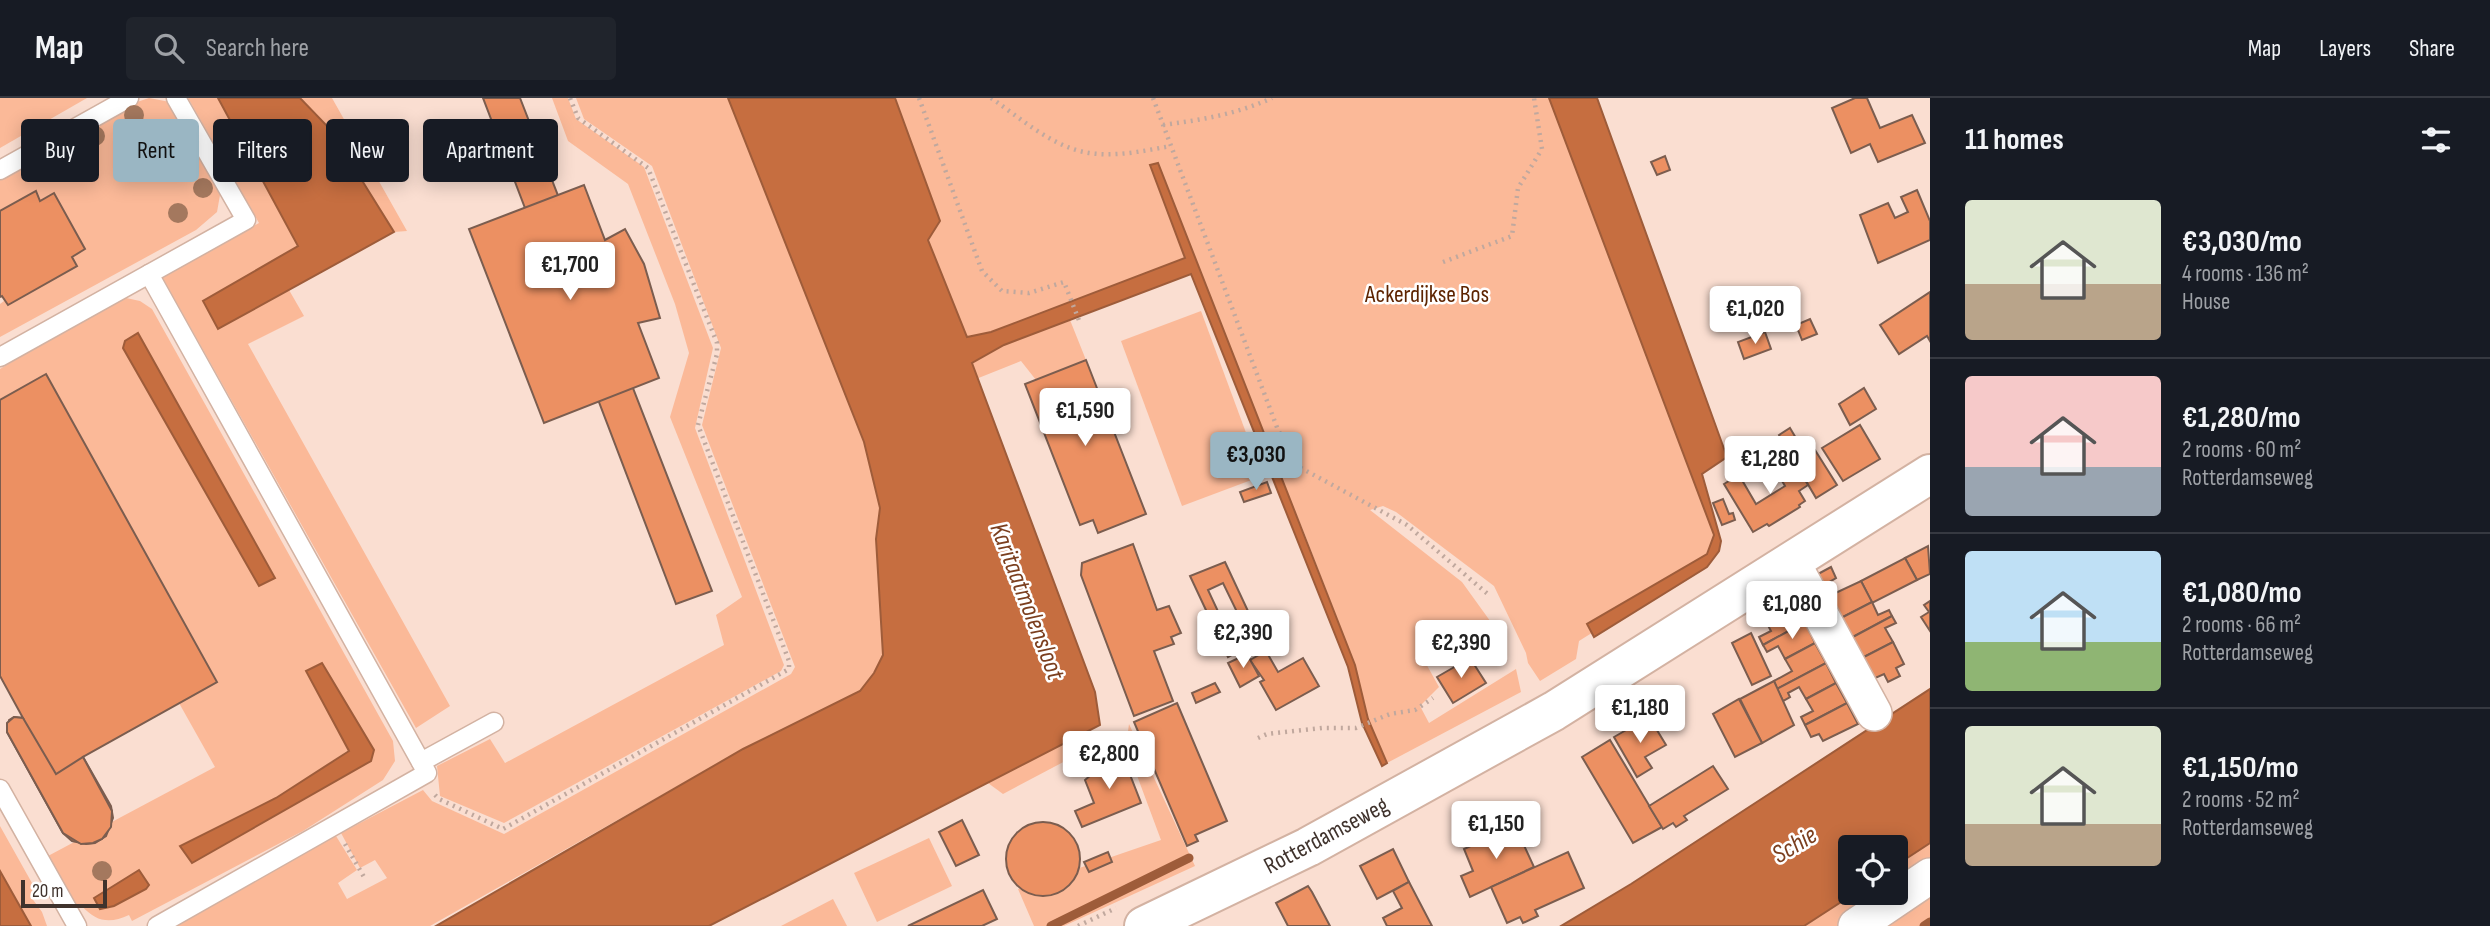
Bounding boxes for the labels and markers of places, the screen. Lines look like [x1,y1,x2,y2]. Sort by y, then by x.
pin: €1,700 [513,242,627,302]
pin: €1,020 [1698,286,1812,346]
pin: €1,590 [1028,388,1142,448]
pin: €3,030 [1199,432,1313,492]
pin: €1,280 [1713,436,1827,496]
pin: €1,080 [1735,582,1849,641]
pin: €2,390 [1186,610,1300,670]
pin: €2,390 [1404,620,1518,680]
pin: €1,180 [1583,686,1697,745]
pin: €2,800 [1052,732,1166,791]
pin: €1,150 [1439,802,1553,861]

